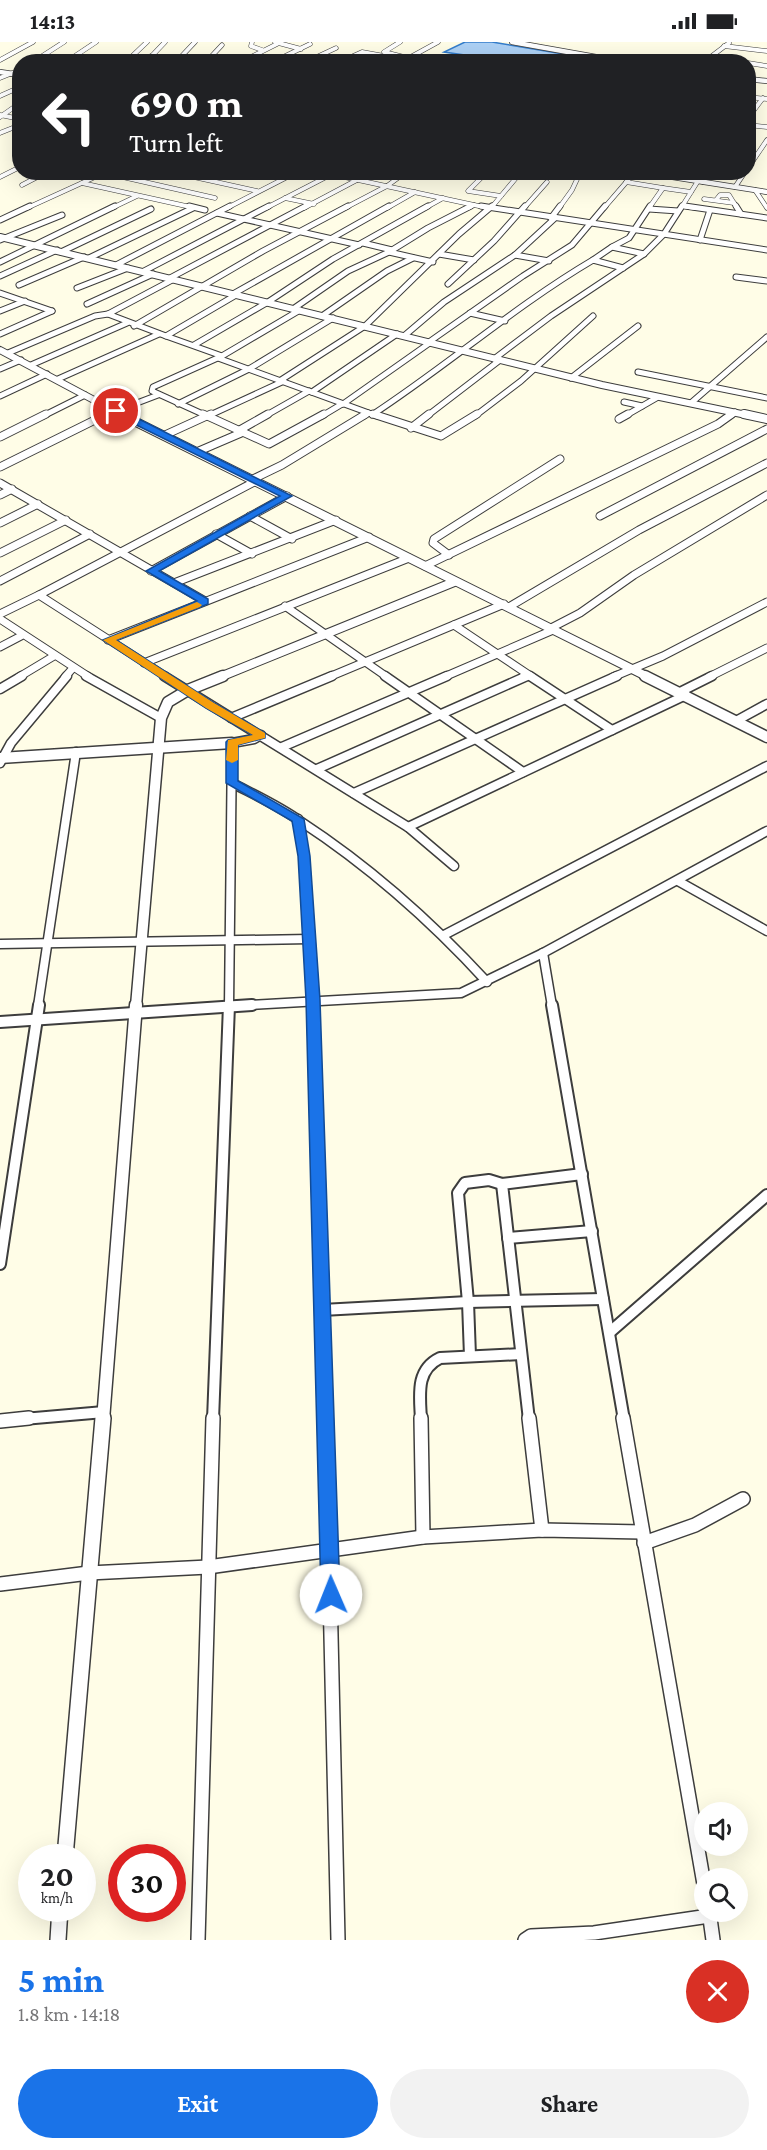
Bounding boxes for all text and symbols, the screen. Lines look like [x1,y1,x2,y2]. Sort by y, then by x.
text: 14:13 [30,9,75,34]
icon: left [30,78,108,156]
text: 690 m [129,79,243,126]
text: Turn left [129,128,223,158]
pin [90,385,141,436]
icon: arrive [99,394,132,427]
position arrow [299,1563,363,1627]
map controls [694,1802,748,1922]
button: sound [694,1802,748,1856]
speed limit sign: 30 [108,1844,186,1922]
text: 20 [40,1859,74,1892]
button: search [694,1868,748,1922]
text: km/h [41,1890,73,1906]
text: 5 min [18,1960,104,2000]
button: close [686,1960,749,2023]
text: 1.8 km · 14:18 [18,2003,120,2025]
button: Exit [18,2069,378,2138]
button: Share [390,2069,749,2138]

